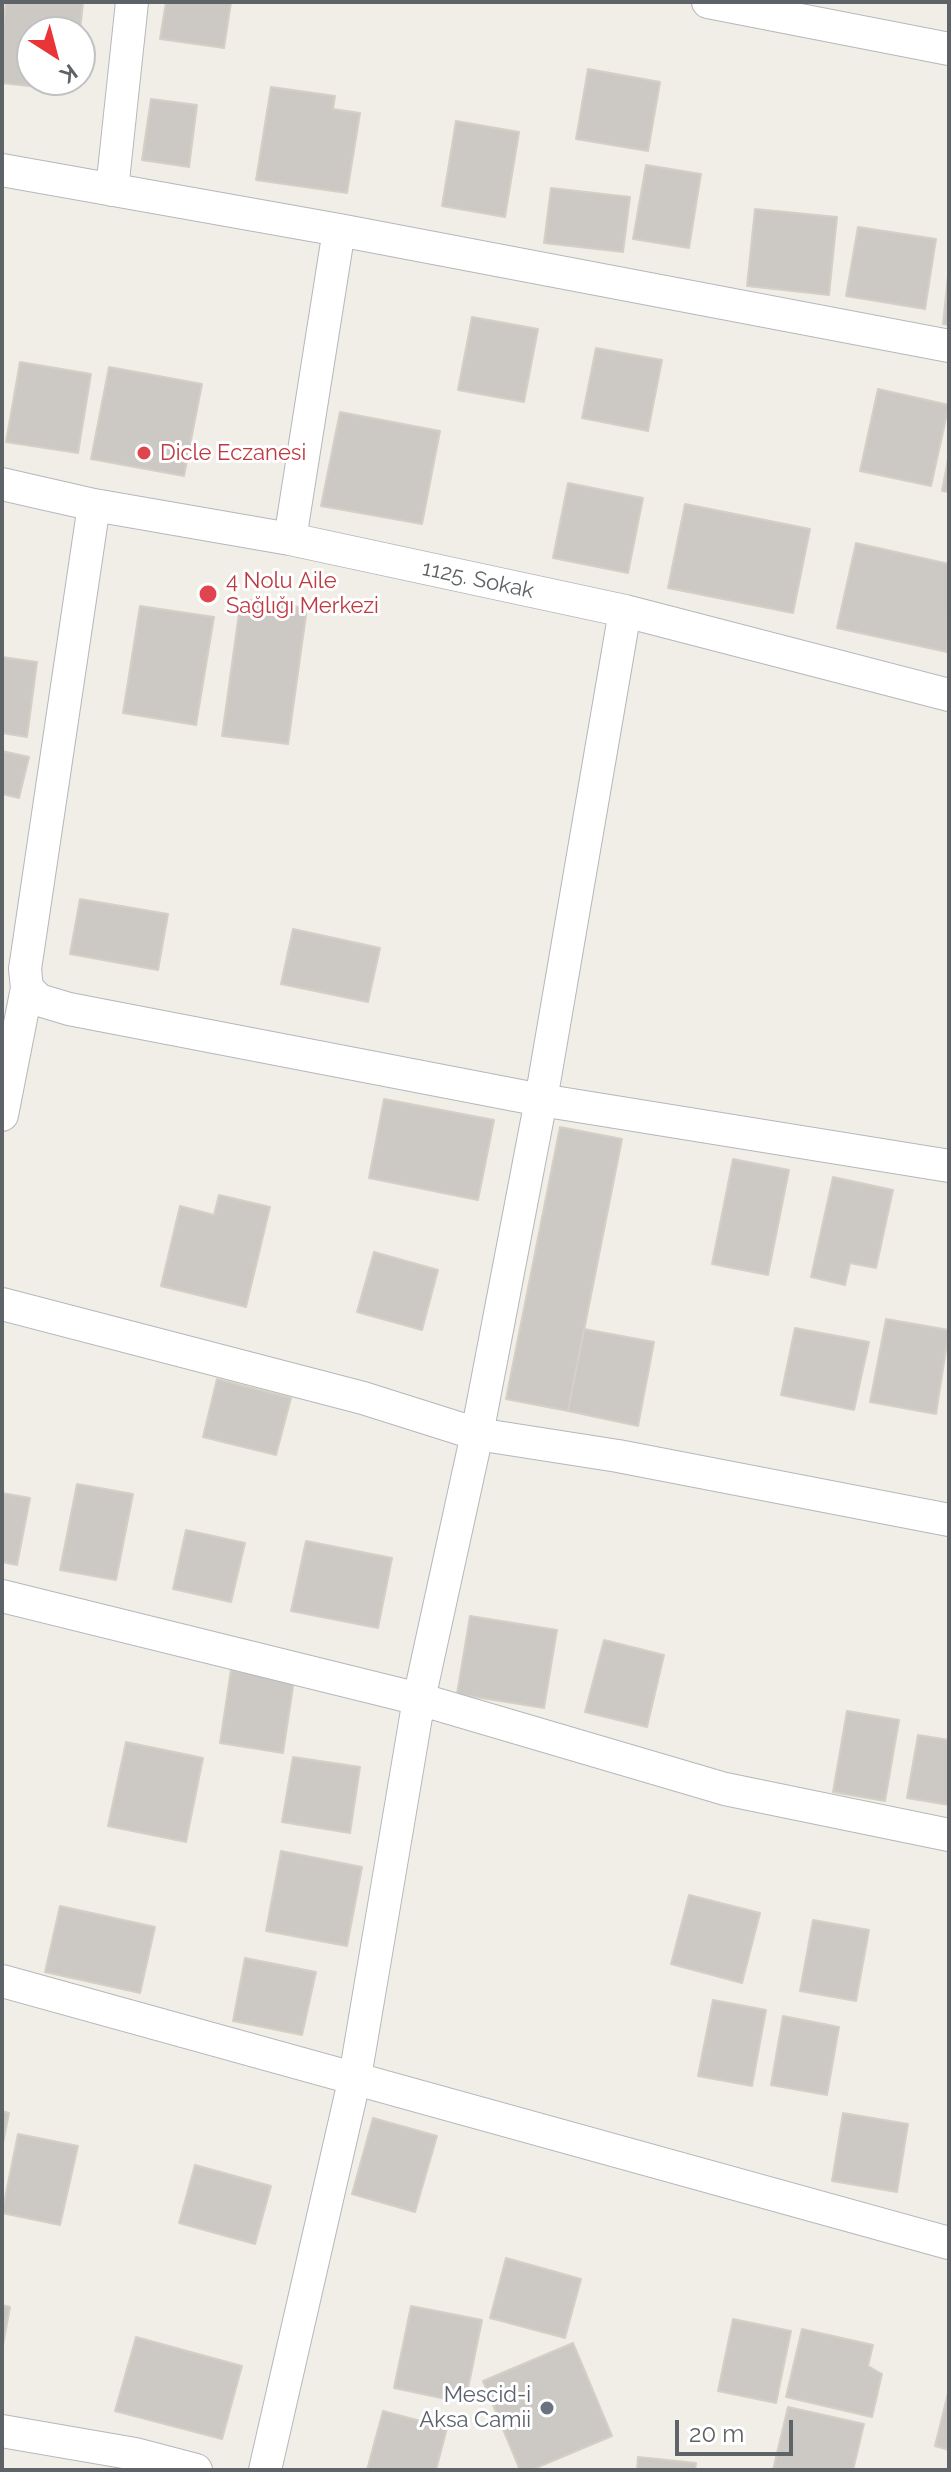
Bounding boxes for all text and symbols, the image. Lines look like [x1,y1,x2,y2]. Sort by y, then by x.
north arrow [16,16,96,96]
text: K [55,59,83,89]
place label: Dicle Eczanesi [160,440,306,466]
marker: Dicle Eczanesi [135,444,153,462]
street label: 1125. Sokak [420,555,536,605]
place label: 4 Nolu Aile Sağlığı Merkezi [226,568,379,620]
marker: 4 Nolu Aile Sağlığı Merkezi [197,583,219,605]
place label: Mescid-i Aksa Camii [419,2382,531,2434]
marker: Mescid-i Aksa Camii [538,2399,556,2417]
scale bar [679,2404,797,2454]
text: 20 m [689,2419,744,2448]

